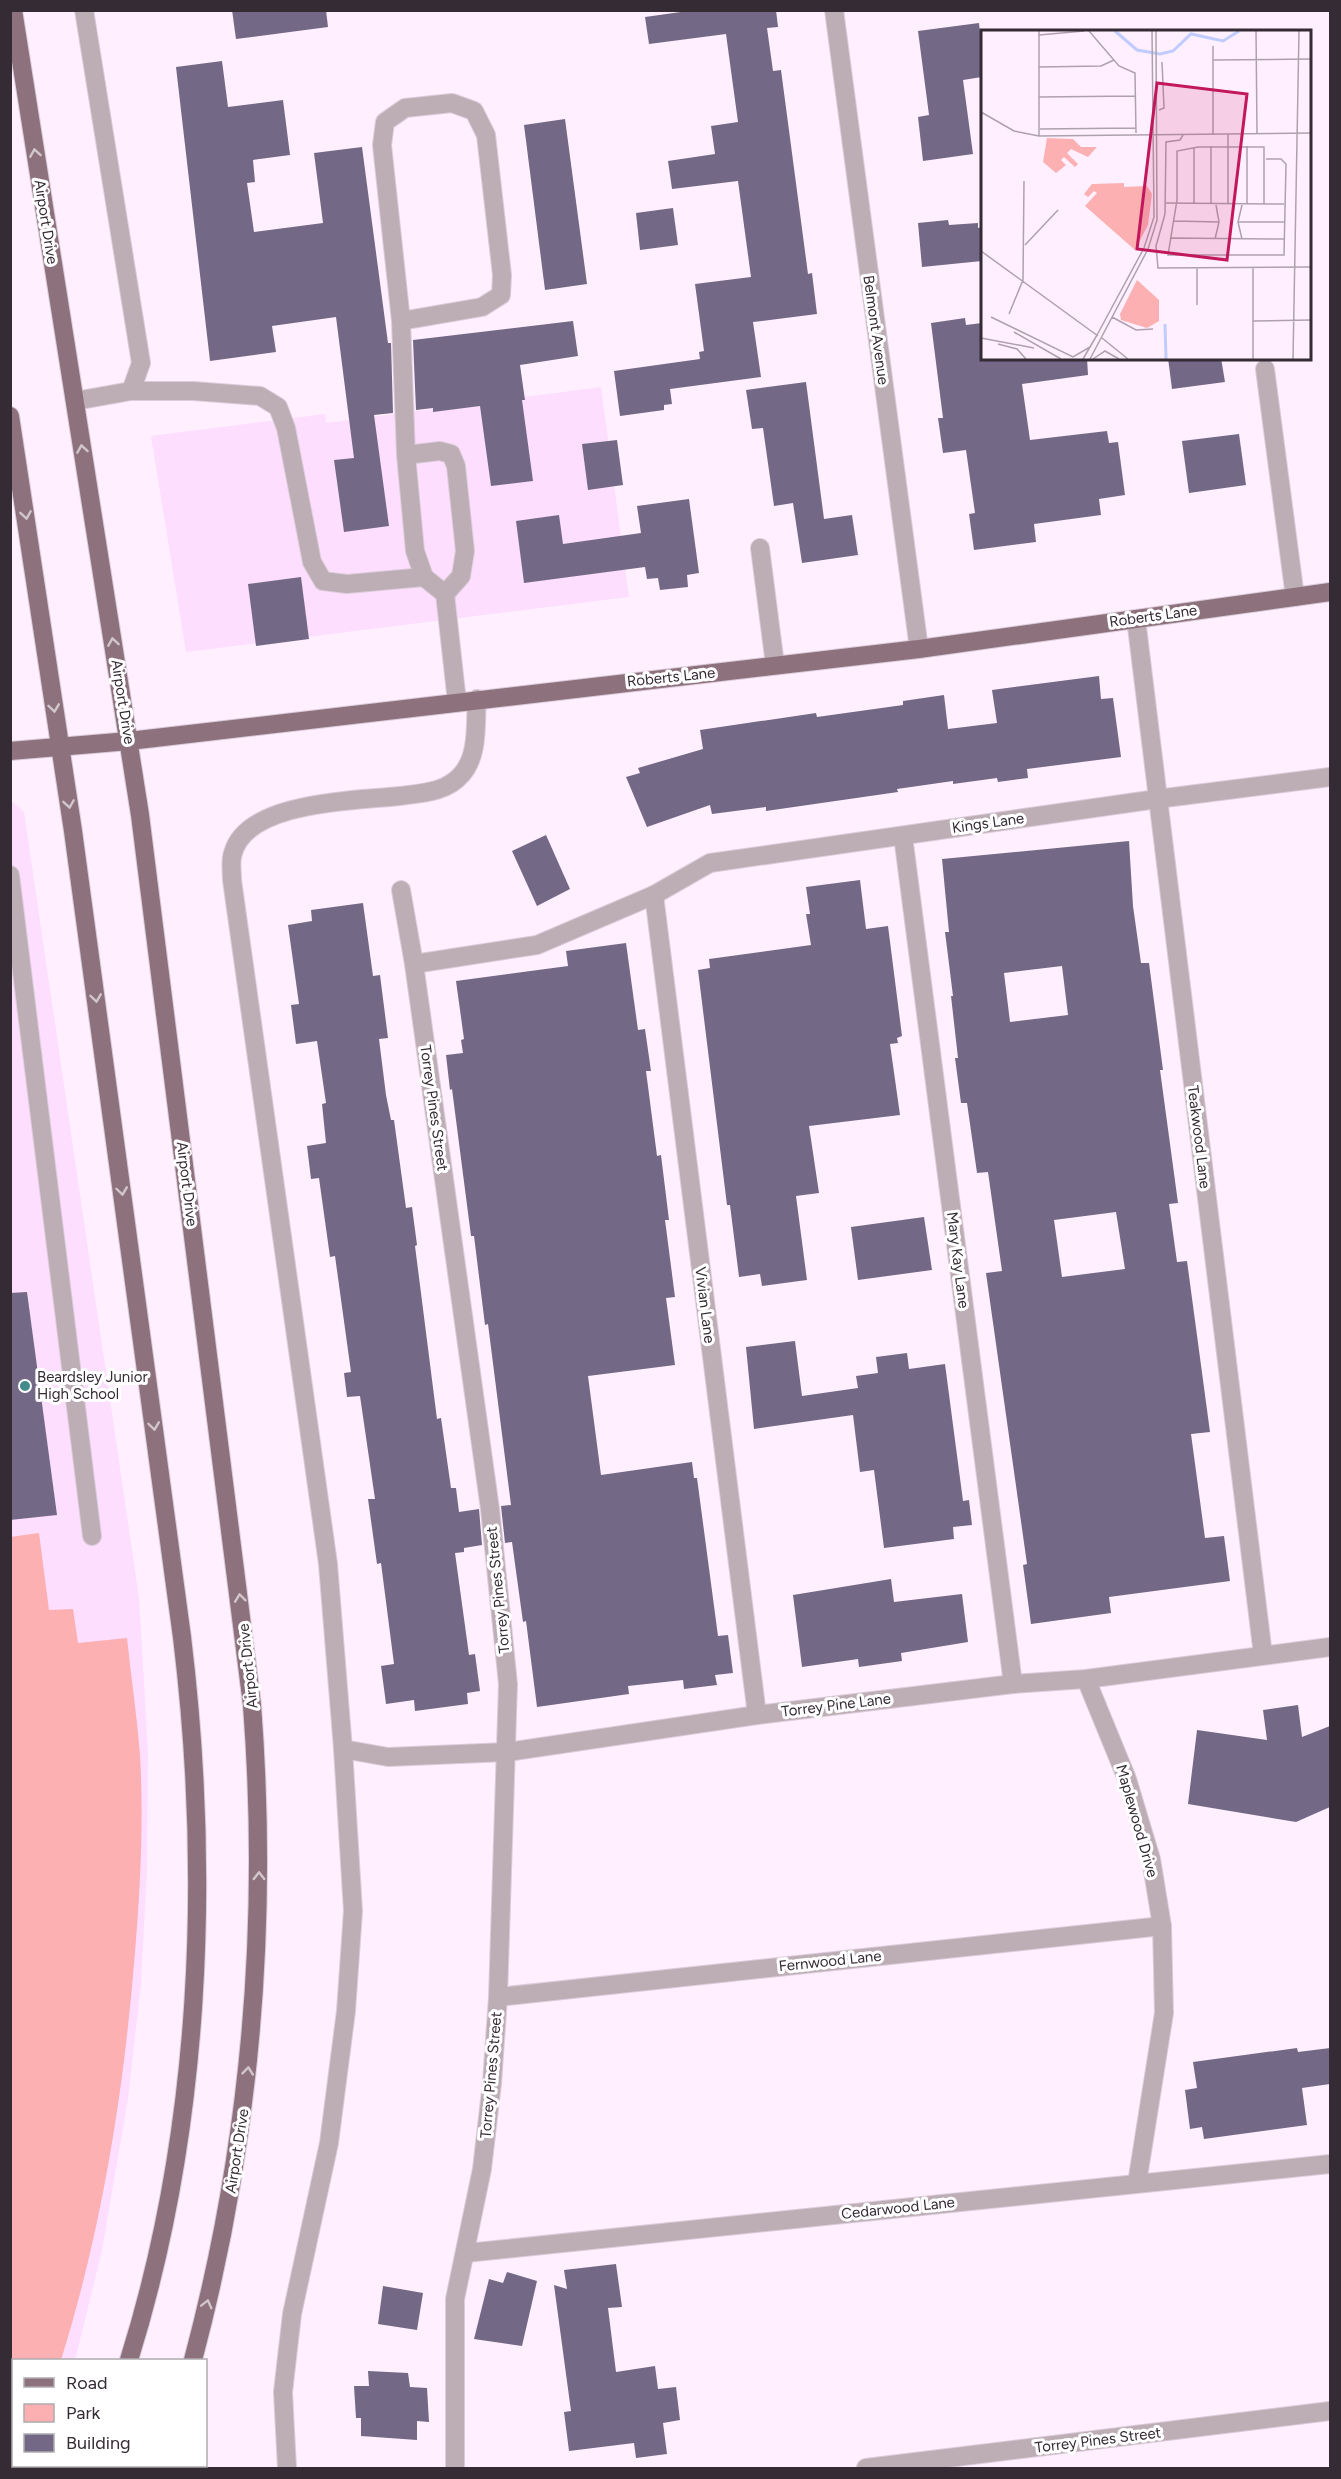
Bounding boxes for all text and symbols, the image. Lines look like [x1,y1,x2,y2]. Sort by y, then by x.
inset map [981,30,1311,360]
one-way arrow [30,148,42,157]
street label: Airport Drive [30,178,62,266]
street label: Belmont Avenue [859,274,893,386]
one-way arrow [77,444,89,454]
one-way arrow [19,510,31,520]
street label: Roberts Lane [1108,601,1198,631]
one-way arrow [107,637,119,646]
street label: Airport Drive [107,658,139,746]
street label: Roberts Lane [626,663,716,691]
one-way arrow [48,703,60,712]
one-way arrow [62,799,75,809]
street label: Kings Lane [951,809,1025,837]
one-way arrow [89,993,101,1002]
street label: Torrey Pines Street [416,1044,452,1173]
street label: Teakwood Lane [1184,1084,1214,1190]
street label: Airport Drive [173,1141,201,1227]
one-way arrow [115,1186,128,1195]
street label: Mary Kay Lane [943,1211,973,1309]
street label: Vivian Lane [691,1266,719,1344]
place label: Beardsley Junior High School [37,1368,147,1403]
marker: Beardsley Junior High School [18,1379,32,1393]
one-way arrow [147,1421,159,1430]
street label: Torrey Pines Street [482,1525,514,1654]
one-way arrow [234,1593,247,1602]
street label: Airport Drive [235,1623,261,1709]
street label: Torrey Pine Lane [780,1689,892,1721]
street label: Maplewood Drive [1112,1762,1162,1880]
one-way arrow [253,1871,265,1880]
street label: Fernwood Lane [778,1947,882,1975]
street label: Torrey Pines Street [476,2011,506,2139]
one-way arrow [241,2066,254,2075]
street label: Airport Drive [221,2107,253,2195]
street label: Cedarwood Lane [840,2193,956,2223]
one-way arrow [200,2299,213,2309]
legend [12,2359,207,2467]
text: Road [66,2372,107,2394]
text: Park [66,2402,101,2424]
street label: Torrey Pines Street [1034,2423,1163,2457]
text: Building [66,2432,131,2454]

